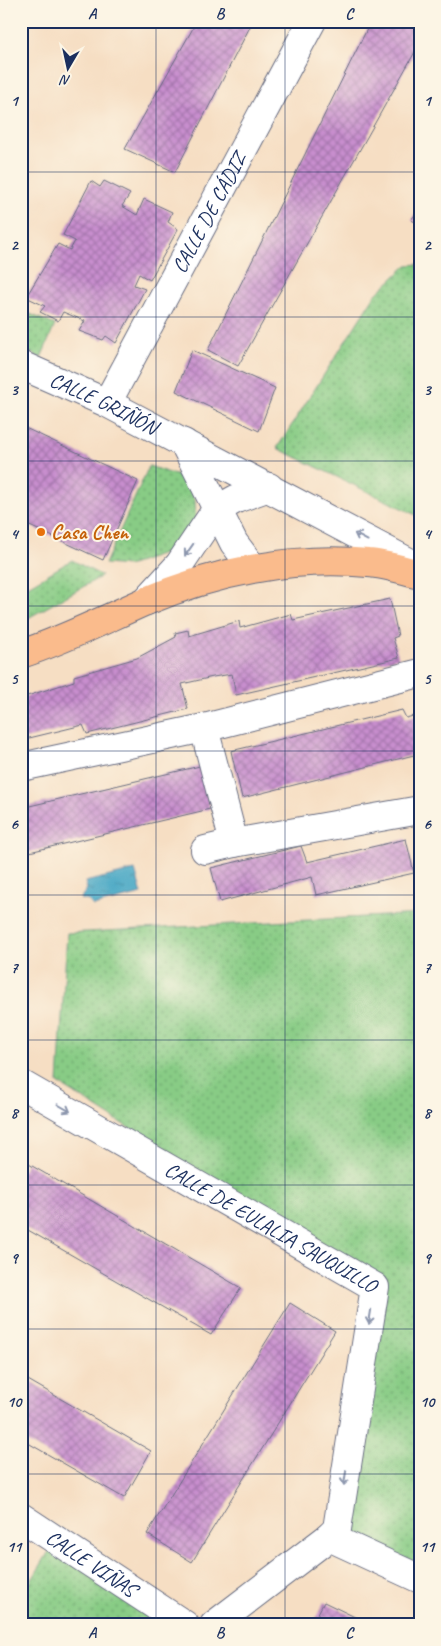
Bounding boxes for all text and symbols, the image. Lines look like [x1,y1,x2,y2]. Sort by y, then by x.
text: A [88,4,98,24]
text: B [216,4,226,24]
text: C [345,4,355,24]
north arrow [42,42,92,92]
text: N [58,71,72,89]
text: 1 [10,91,19,111]
text: 1 [423,91,432,111]
street label: CALLE DE CÁDIZ [166,145,253,277]
text: 2 [10,235,19,255]
text: 2 [423,235,432,255]
street label: CALLE GRIÑÓN [46,366,165,442]
text: 3 [10,380,19,400]
text: 3 [423,380,432,400]
place label: Casa Chen [51,519,129,545]
text: 4 [10,524,19,544]
text: 4 [423,524,432,544]
marker: Casa Chen [35,526,47,538]
one-way arrow [354,532,369,542]
one-way arrow [184,543,194,557]
text: 5 [11,669,20,689]
text: 5 [424,669,433,689]
text: 6 [10,814,19,834]
text: 6 [423,814,432,834]
text: 7 [10,958,19,978]
text: 7 [423,958,432,978]
text: 8 [10,1103,19,1123]
text: 8 [423,1103,432,1123]
one-way arrow [56,1104,70,1114]
street label: CALLE DE EULALIA SAUQUILLO [160,1156,384,1300]
text: 9 [10,1248,19,1268]
text: 9 [423,1248,432,1268]
one-way arrow [365,1309,375,1325]
text: 10 [7,1392,23,1412]
text: 10 [420,1392,436,1412]
one-way arrow [339,1469,349,1485]
street label: CALLE VIÑAS [41,1524,144,1604]
text: 11 [7,1537,23,1557]
text: 11 [420,1537,436,1557]
text: A [88,1623,98,1643]
text: B [216,1623,226,1643]
text: C [345,1623,355,1643]

